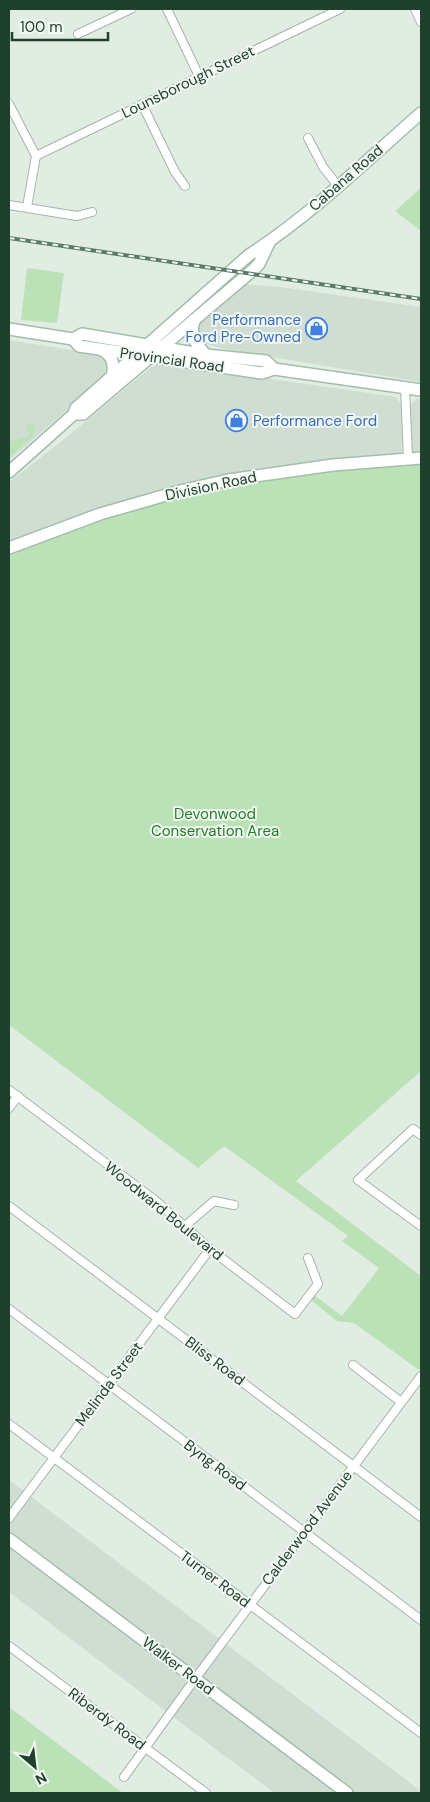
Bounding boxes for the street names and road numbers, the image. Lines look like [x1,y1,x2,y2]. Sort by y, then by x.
street label: Lounsborough Street [118,41,258,123]
street label: Cabana Road [305,140,387,216]
street label: Provincial Road [119,343,225,377]
street label: Division Road [163,467,259,505]
street label: Woodward Boulevard [100,1157,228,1265]
street label: Bliss Road [181,1332,249,1390]
street label: Melinda Street [71,1338,147,1430]
street label: Byng Road [180,1435,250,1495]
street label: Calderwood Avenue [257,1466,357,1590]
street label: Turner Road [176,1546,254,1612]
street label: Walker Road [138,1632,218,1700]
street label: Riberdy Road [64,1683,150,1755]

